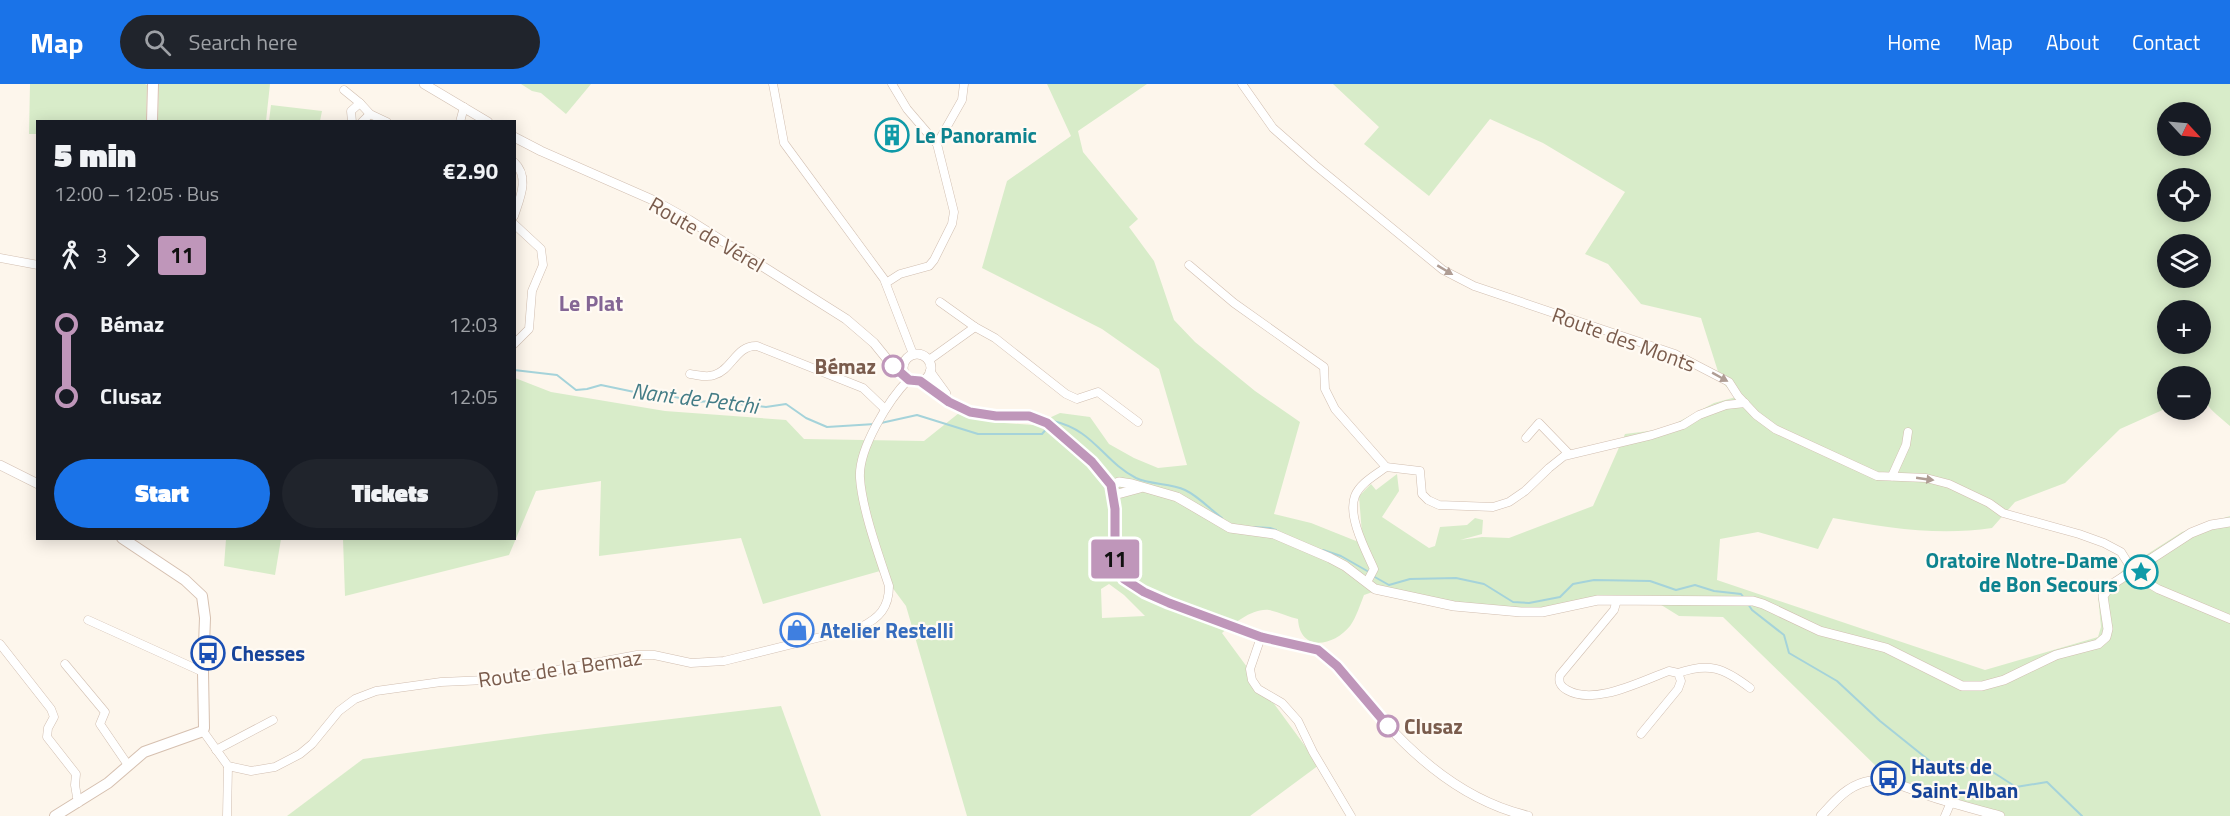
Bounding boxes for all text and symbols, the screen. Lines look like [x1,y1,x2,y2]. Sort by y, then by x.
search box [120,15,540,69]
text: Map [30,21,84,64]
text: Search here [189,25,298,59]
icon: search [141,26,174,59]
text: Home [1887,26,1941,58]
text: Map [1974,26,2013,58]
text: About [2046,26,2099,58]
text: Contact [2132,26,2200,58]
north arrow [2157,102,2211,156]
map controls [2157,102,2211,420]
building icon: Le Panoramic [874,117,910,153]
place label: Le Panoramic [915,119,1037,151]
text: 5 min [54,130,136,180]
text: €2.90 [443,154,498,188]
button: locate [2157,168,2211,222]
text: 12:00 – 12:05 · Bus [54,178,219,209]
street label: Route de Vérel [643,188,771,280]
button: layers [2157,234,2211,288]
icon: walk [54,239,87,272]
icon: forward [116,239,149,272]
text: 11 [170,239,194,271]
text: 3 [96,240,107,271]
one-way arrow [1437,265,1454,275]
district label: Le Plat [559,286,623,320]
street label: Route des Monts [1548,298,1700,380]
button: + [2157,300,2211,354]
text: Bémaz [100,307,164,341]
text: 12:03 [449,309,498,340]
place label: Bémaz [815,350,876,382]
marker: Bémaz [882,355,904,377]
button: − [2157,366,2211,420]
one-way arrow [1712,372,1729,382]
water label: Nant de Petchi [630,373,763,423]
text: Clusaz [100,379,162,413]
text: 12:05 [449,381,498,412]
button: Start [54,459,270,528]
button: Tickets [282,459,498,528]
one-way arrow [1915,474,1934,483]
line badge: 11 [1088,540,1142,578]
text: 11 [1103,543,1127,575]
place label: Oratoire Notre-Dame de Bon Secours [1926,544,2118,600]
place icon: Oratoire Notre-Dame de Bon Secours [2123,554,2159,590]
shop icon: Atelier Restelli [779,612,815,648]
place label: Atelier Restelli [820,614,954,646]
bus stop icon: Chesses [190,635,226,671]
place label: Chesses [231,637,305,669]
street label: Route de la Bemaz [476,641,644,695]
place label: Clusaz [1404,710,1463,742]
marker: Clusaz [1377,715,1399,737]
place label: Hauts de Saint-Alban [1911,750,2018,806]
bus stop icon: Hauts de Saint-Alban [1870,760,1906,796]

